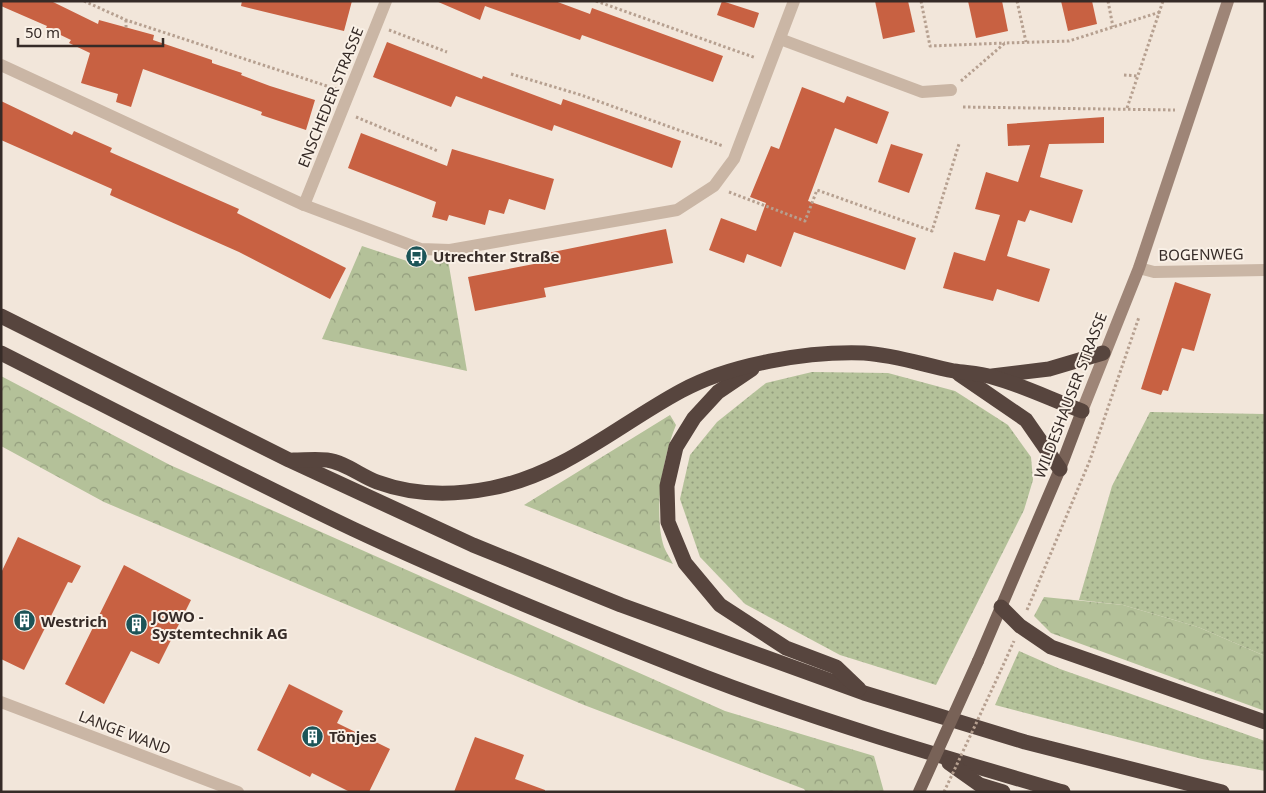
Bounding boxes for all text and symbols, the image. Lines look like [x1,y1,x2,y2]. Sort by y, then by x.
scale bar [18,15,162,47]
text: 50 m [25,22,60,42]
street label: ENSCHEDER STRASSE [293,24,367,170]
street label: BOGENWEG [1158,243,1244,265]
bus stop icon: Utrechter Straße [405,244,429,268]
place label: Utrechter Straße [433,246,559,266]
street label: WILDESHAUSER STRASSE [1029,309,1111,481]
place label: JOWO ‑ Systemtechnik AG [150,606,288,643]
building icon: Westrich [13,609,37,633]
place label: Westrich [41,611,107,631]
building icon: JOWO ‑ Systemtechnik AG [124,613,148,637]
street label: LANGE WAND [76,705,174,759]
building icon: Tönjes [301,724,325,748]
place label: Tönjes [329,726,377,746]

